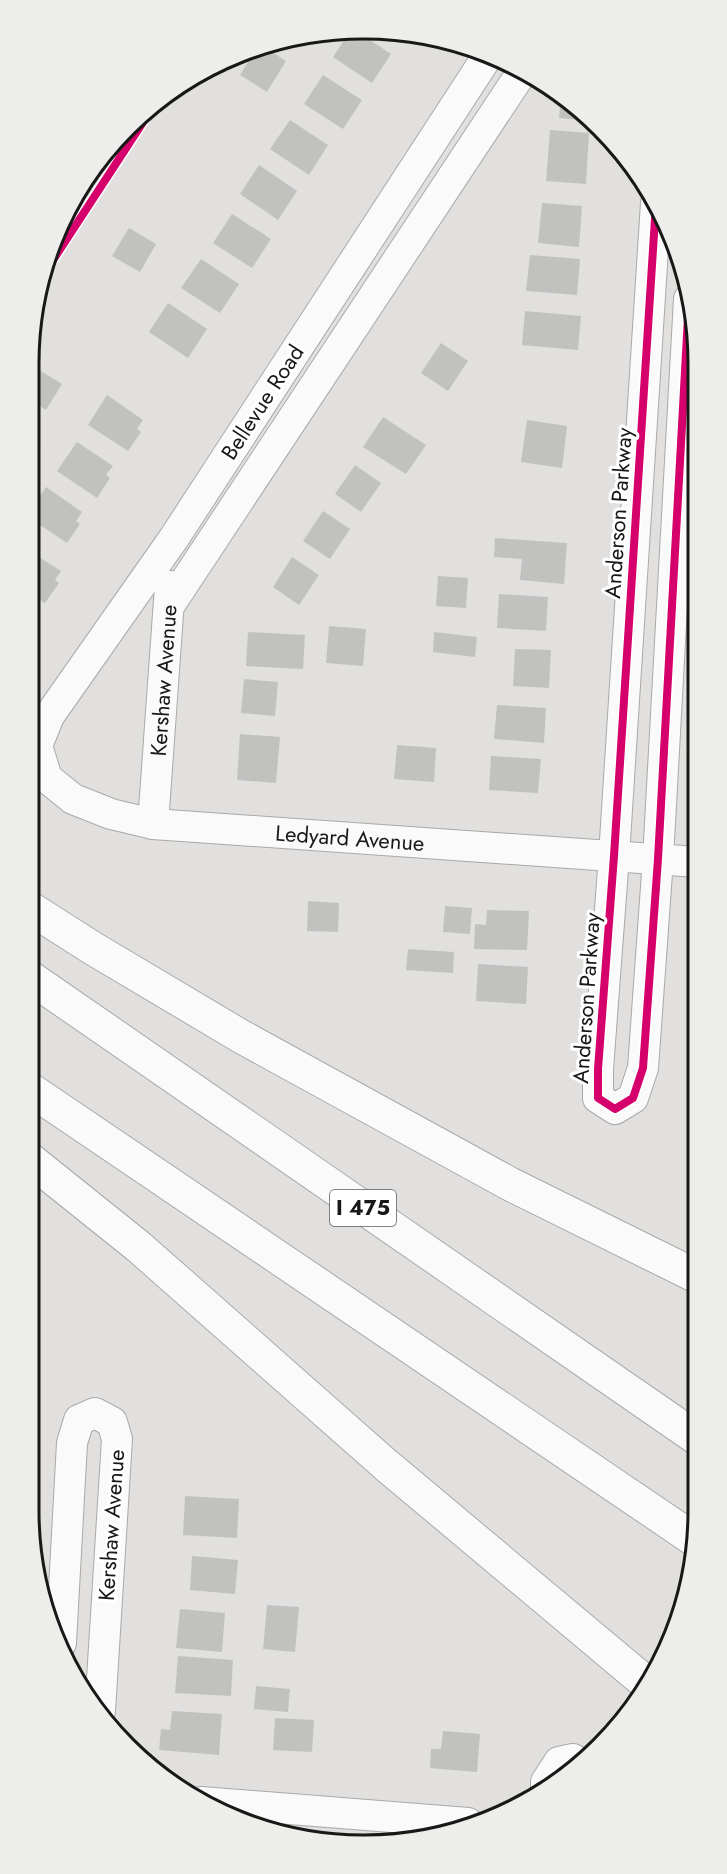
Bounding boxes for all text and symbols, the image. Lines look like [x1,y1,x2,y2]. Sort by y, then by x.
street label: Bellevue Road [213,338,311,466]
street label: Anderson Parkway [596,426,640,599]
street label: Kershaw Avenue [142,604,185,757]
street label: Ledyard Avenue [274,817,425,859]
street label: Anderson Parkway [564,911,608,1084]
road number: I 475 [330,1190,396,1226]
street label: Kershaw Avenue [90,1448,132,1602]

